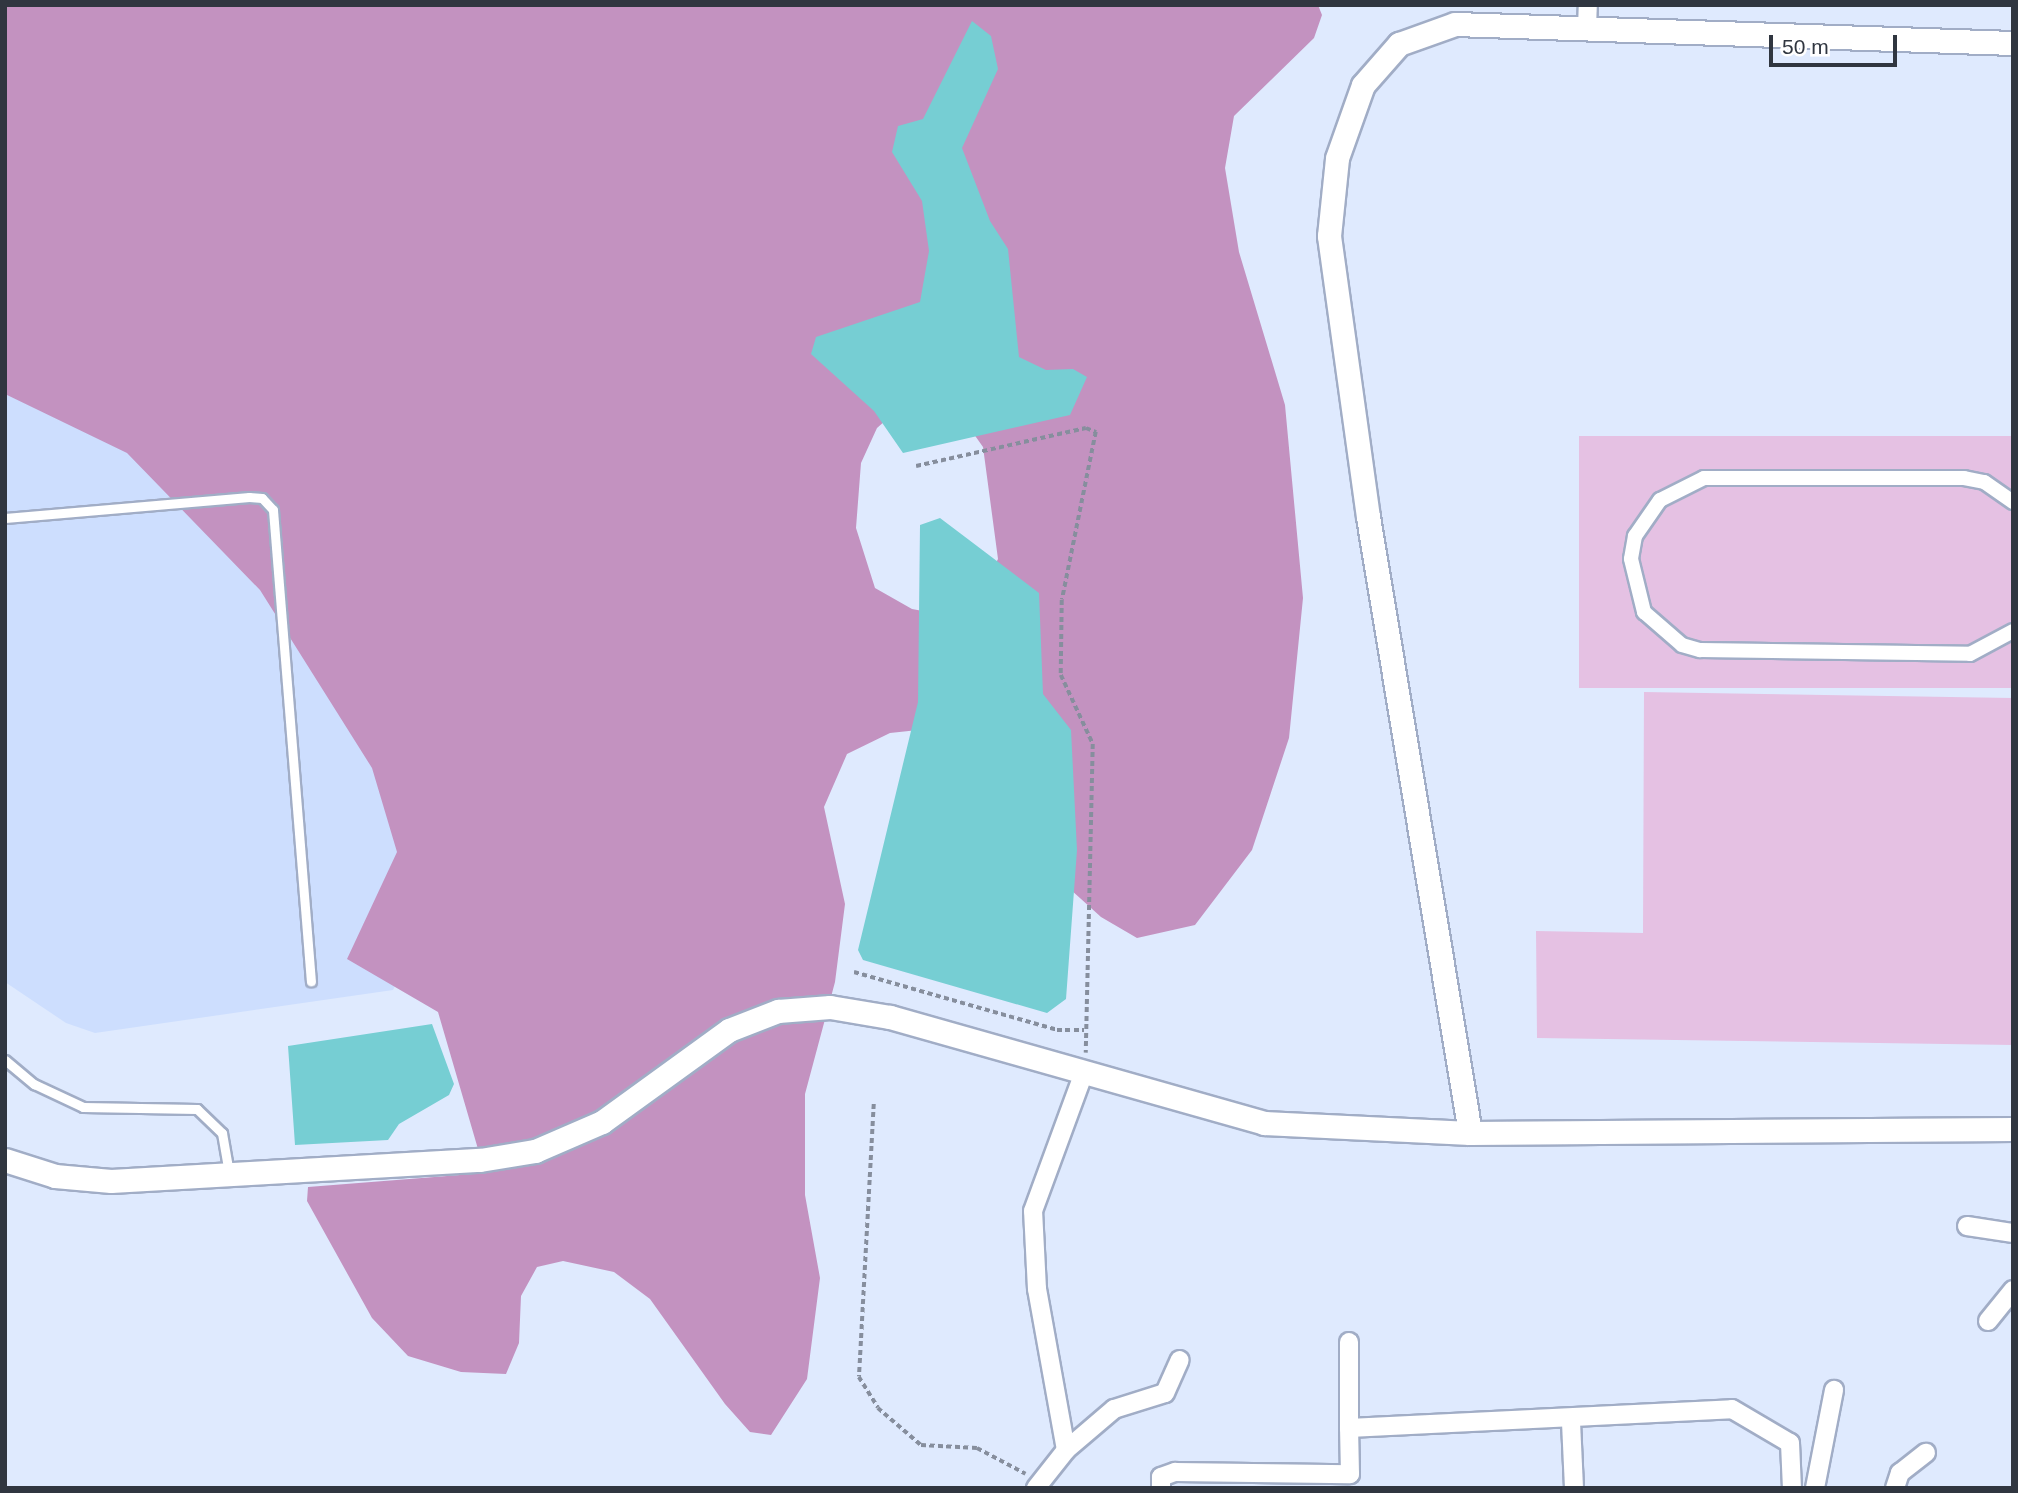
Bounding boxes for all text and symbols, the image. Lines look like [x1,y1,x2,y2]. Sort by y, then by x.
scale bar [1773,21,1901,65]
text: 50 m [1782,35,1829,58]

